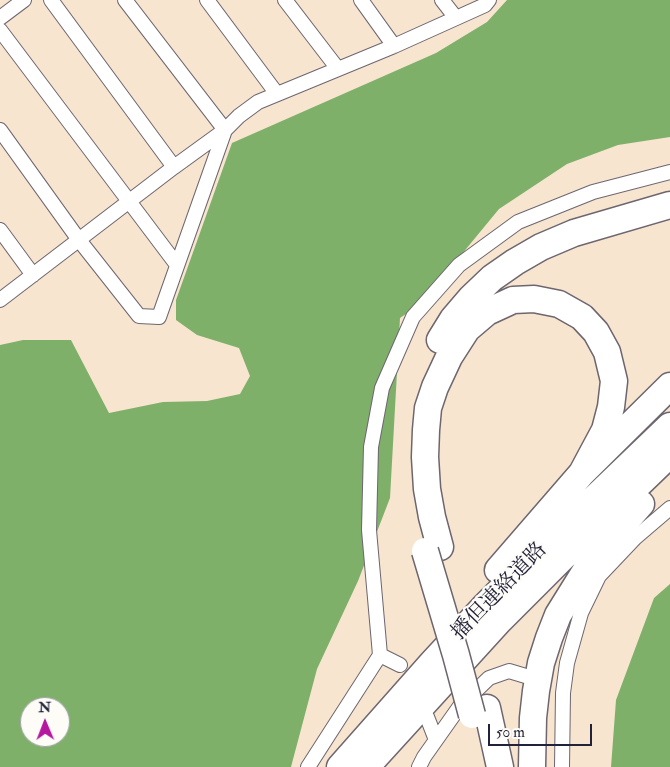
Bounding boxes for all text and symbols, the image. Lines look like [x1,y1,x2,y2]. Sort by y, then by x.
street label: 播但連絡道路 [447,538,553,646]
north arrow [20,697,70,747]
text: N [38,699,51,716]
scale bar [490,714,594,746]
text: 50 m [496,723,525,742]

